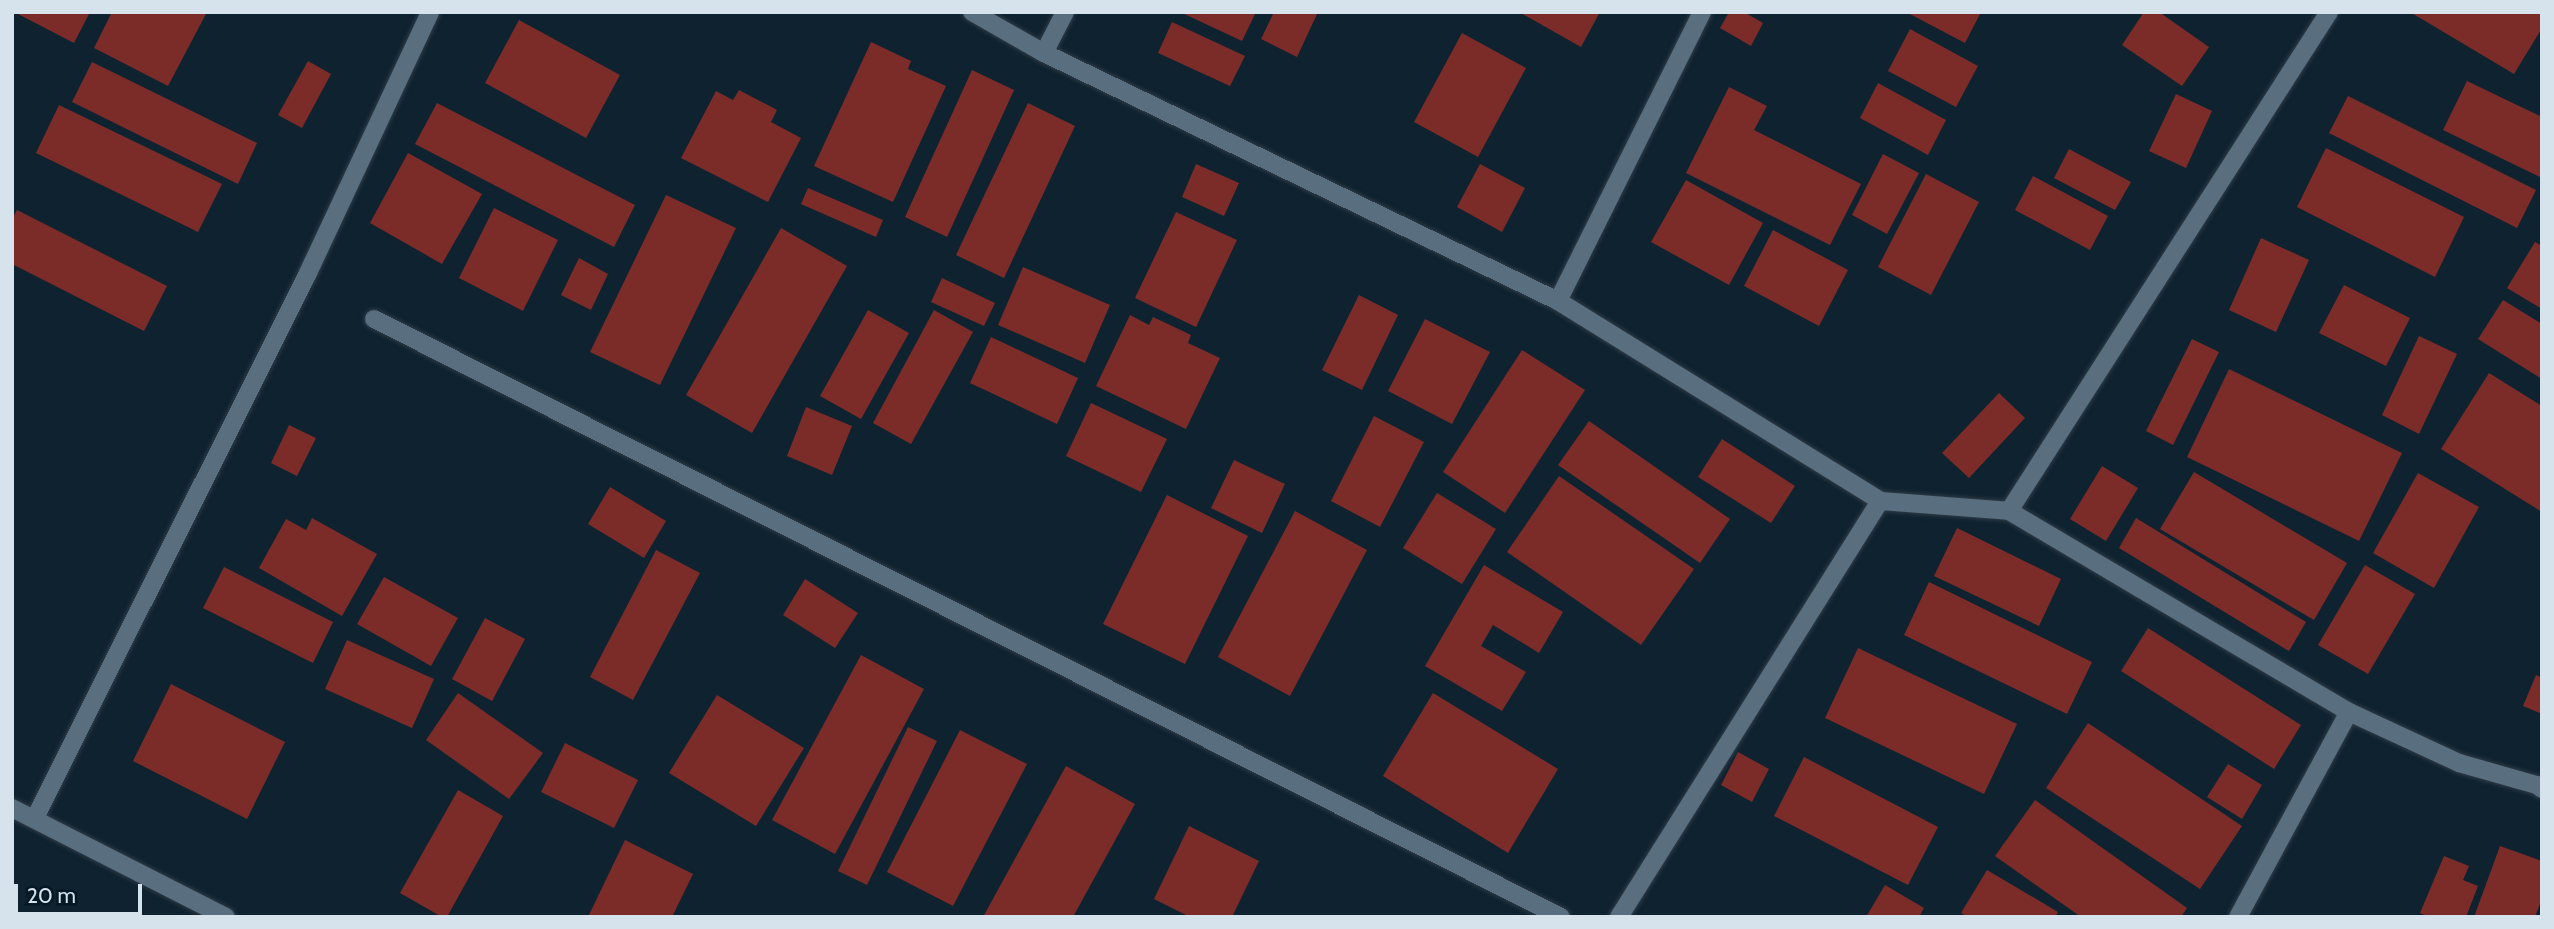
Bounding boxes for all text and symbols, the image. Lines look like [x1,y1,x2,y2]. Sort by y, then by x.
scale bar [18,870,145,914]
text: 20 m [27,883,76,908]

